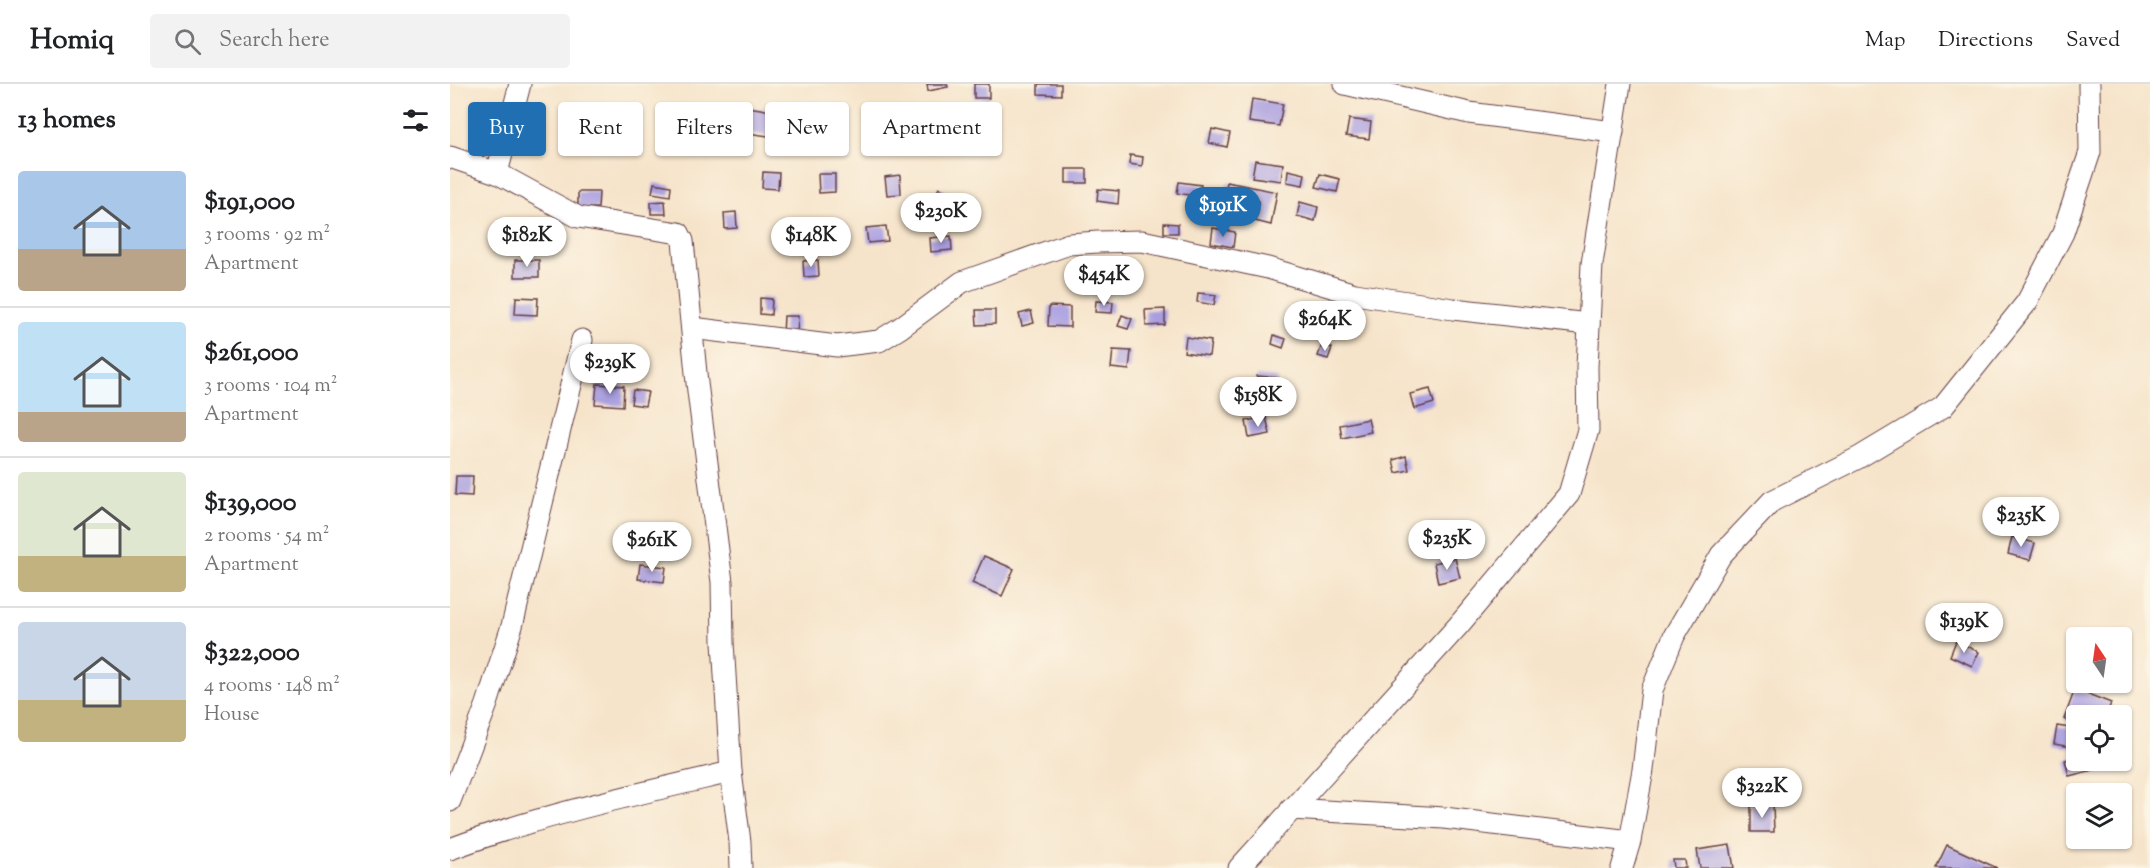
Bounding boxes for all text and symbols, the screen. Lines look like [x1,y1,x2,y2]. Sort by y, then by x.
search box [150,14,570,68]
text: Homiq [30,21,114,61]
icon: search [171,25,204,58]
text: Search here [219,25,329,57]
text: Map [1865,26,1905,56]
text: Directions [1938,26,2033,56]
text: Saved [2066,26,2120,56]
text: 13 homes [18,102,116,139]
chip: Buy [468,102,546,156]
chip: Rent [558,102,643,156]
chip: Filters [655,102,753,156]
chip: New [765,102,849,156]
chip: Apartment [861,102,1002,156]
icon: filters [399,104,432,137]
text: $191,000 [204,184,295,221]
pin: $191K [1181,187,1265,238]
text: $191K [1199,192,1247,221]
pin: $230K [899,193,983,244]
icon: home [66,195,138,267]
text: $230K [915,198,967,227]
pin: $182K [485,217,569,268]
pin: $148K [769,217,853,268]
text: 3 rooms · 92 m² [204,221,330,250]
text: $182K [501,222,553,251]
text: $148K [785,222,837,251]
text: Apartment [204,250,299,279]
pin: $454K [1062,256,1146,307]
text: $454K [1078,261,1130,290]
pin: $264K [1283,301,1367,352]
text: $264K [1298,306,1352,335]
text: $261,000 [204,335,299,372]
pin: $239K [568,344,652,395]
icon: home [66,346,138,418]
text: $239K [584,349,636,378]
text: 3 rooms · 104 m² [204,372,338,401]
pin: $158K [1216,377,1300,428]
text: $158K [1234,382,1282,411]
text: Apartment [204,401,299,430]
text: $139,000 [204,485,297,522]
icon: home [66,496,138,568]
pin: $235K [1979,497,2063,548]
text: $235K [1996,502,2046,531]
pin: $235K [1405,520,1489,571]
text: 2 rooms · 54 m² [204,522,329,551]
pin: $261K [610,522,694,573]
text: $235K [1422,525,1472,554]
text: $261K [626,527,678,556]
text: Apartment [204,551,299,580]
pin: $139K [1922,603,2006,654]
text: $139K [1939,608,1989,637]
north arrow [2066,627,2132,693]
map controls [2066,627,2132,849]
text: $322,000 [204,635,300,672]
icon: home [66,646,138,718]
text: 4 rooms · 148 m² [204,672,340,701]
text: House [204,701,259,730]
button: locate [2066,705,2132,771]
pin: $322K [1720,768,1804,819]
text: $322K [1736,773,1788,802]
button: layers [2066,783,2132,849]

